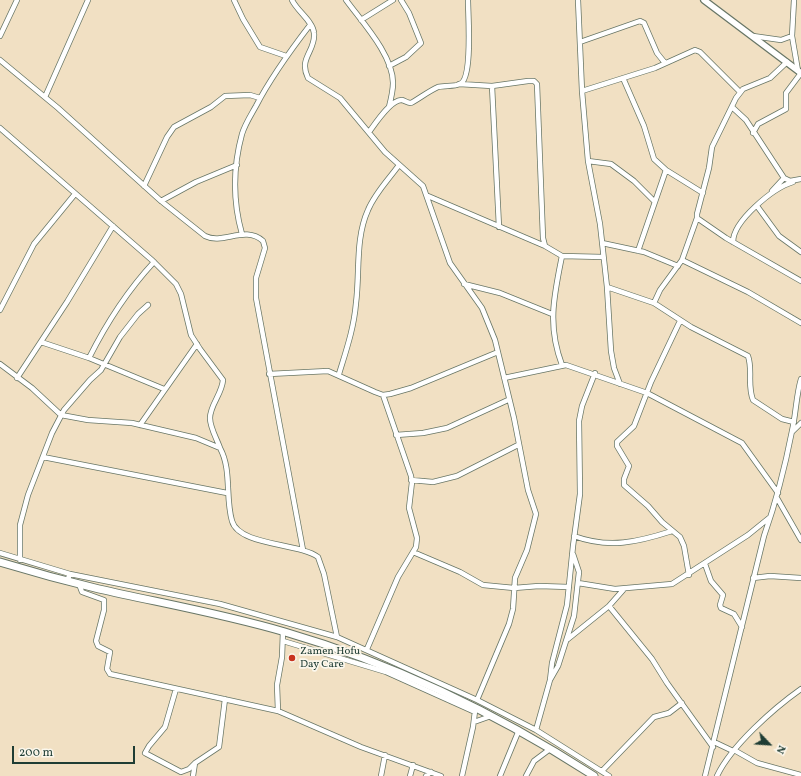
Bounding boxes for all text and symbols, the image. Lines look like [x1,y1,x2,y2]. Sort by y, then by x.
place label: Zamen Hofu Day Care [300,645,360,671]
marker: Zamen Hofu Day Care [287,653,297,663]
north arrow [749,724,789,764]
scale bar [14,738,137,764]
text: N [772,742,789,756]
text: 200 m [19,745,53,761]

